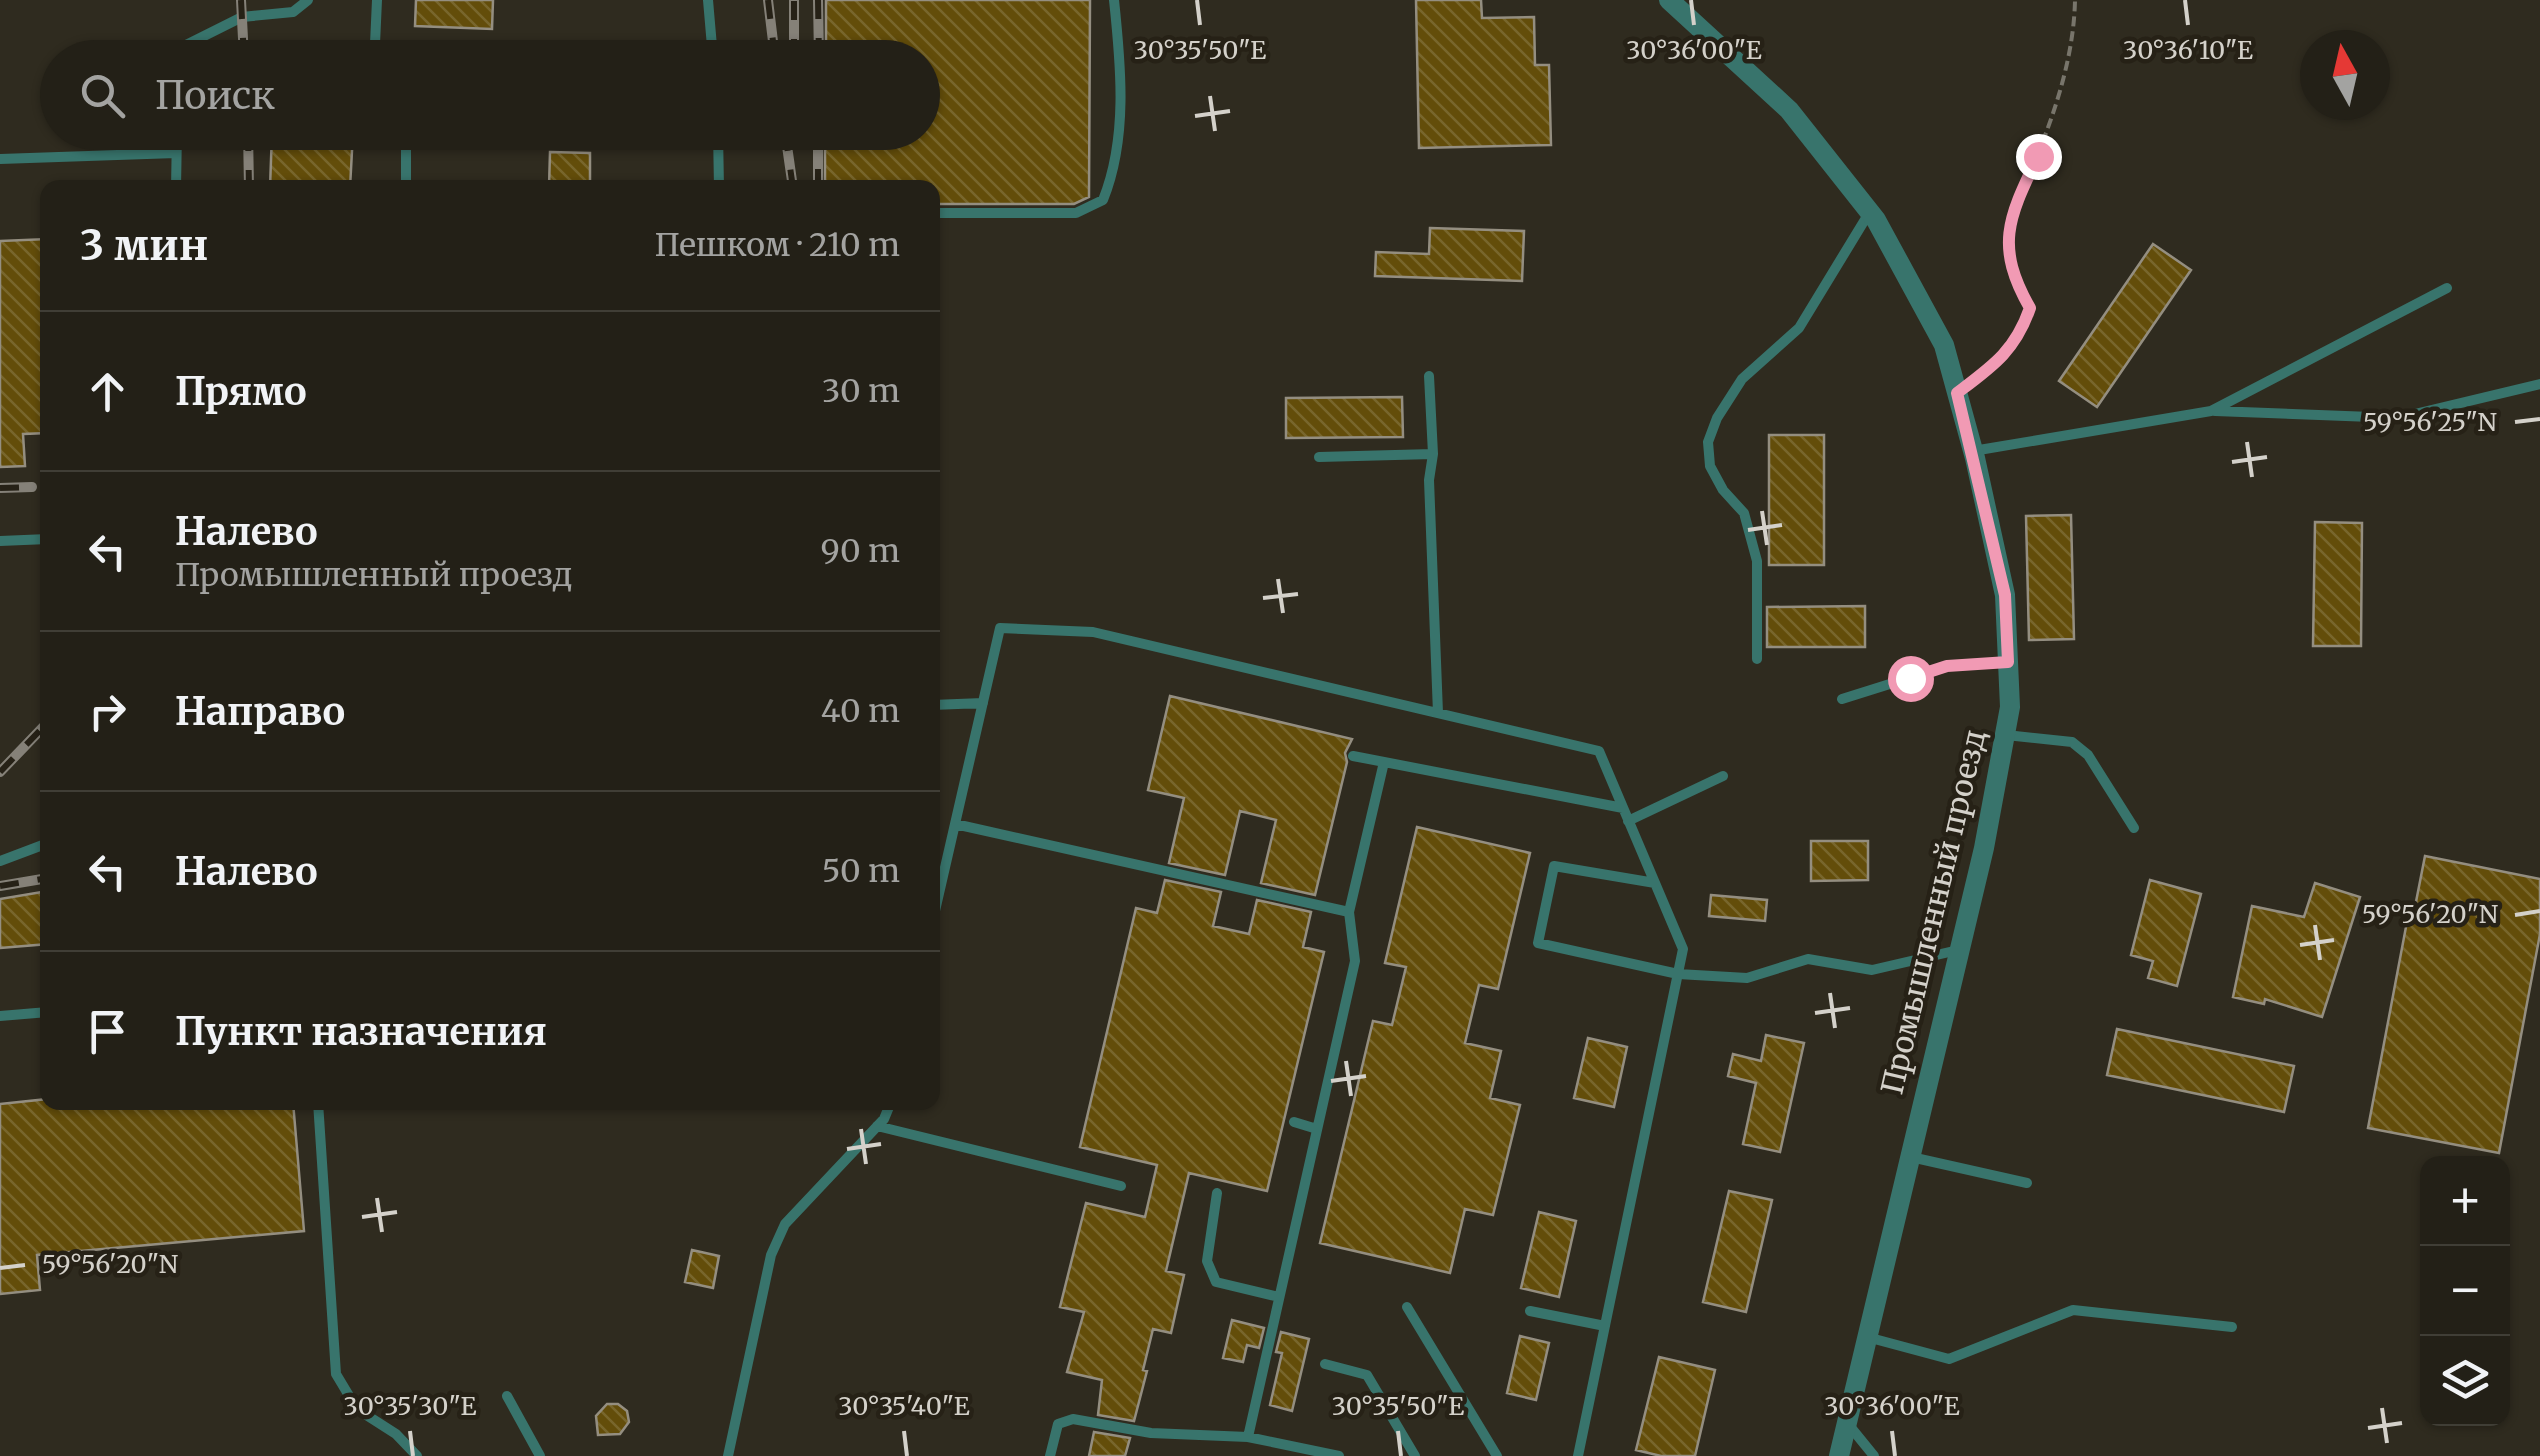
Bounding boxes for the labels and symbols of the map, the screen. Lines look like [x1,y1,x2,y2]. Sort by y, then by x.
north arrow [2300,30,2390,120]
text: 30°35'50"E [1134,34,1266,66]
text: 30°36'00"E [1626,34,1762,66]
text: 30°36'10"E [2123,34,2253,66]
route end [2016,134,2062,180]
text: 59°56'25"N [2363,406,2497,438]
route start [1888,656,1934,702]
street label: Промышленный проезд [1873,726,1993,1098]
text: 59°56'20"N [2362,898,2498,930]
text: 59°56'20"N [42,1248,178,1280]
text: 30°35'30"E [344,1390,477,1422]
text: 30°35'40"E [838,1390,970,1422]
text: 30°35'50"E [1332,1390,1464,1422]
text: 30°36'00"E [1824,1390,1960,1422]

